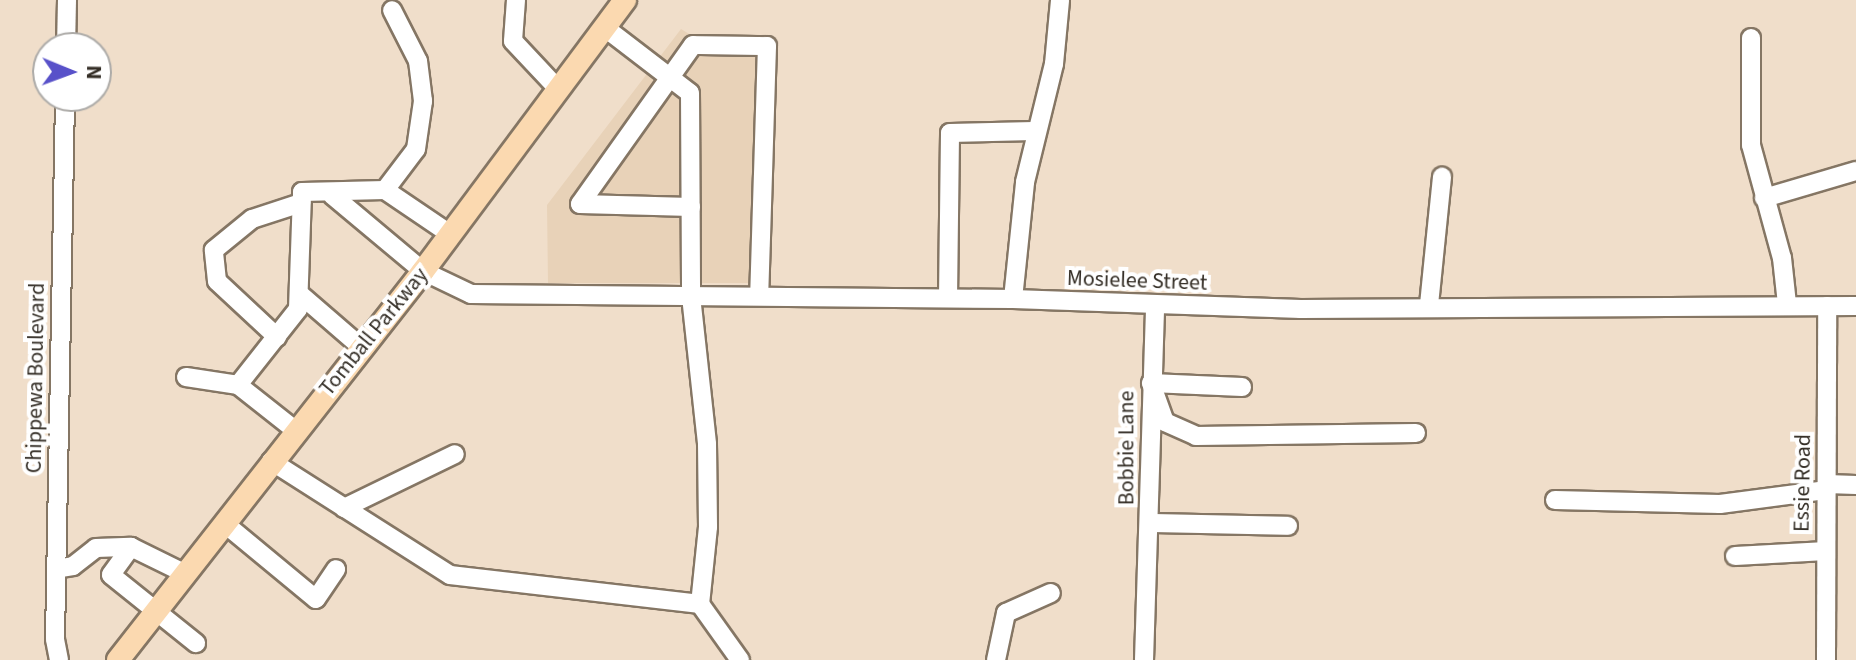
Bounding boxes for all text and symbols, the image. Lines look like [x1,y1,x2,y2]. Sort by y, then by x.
north arrow [32,32,112,112]
text: N [78,65,110,80]
street label: Tomball Parkway [314,263,434,401]
street label: Mosielee Street [1066,265,1208,297]
street label: Chippewa Boulevard [21,283,51,473]
street label: Bobbie Lane [1114,391,1140,505]
street label: Essie Road [1789,434,1817,532]

